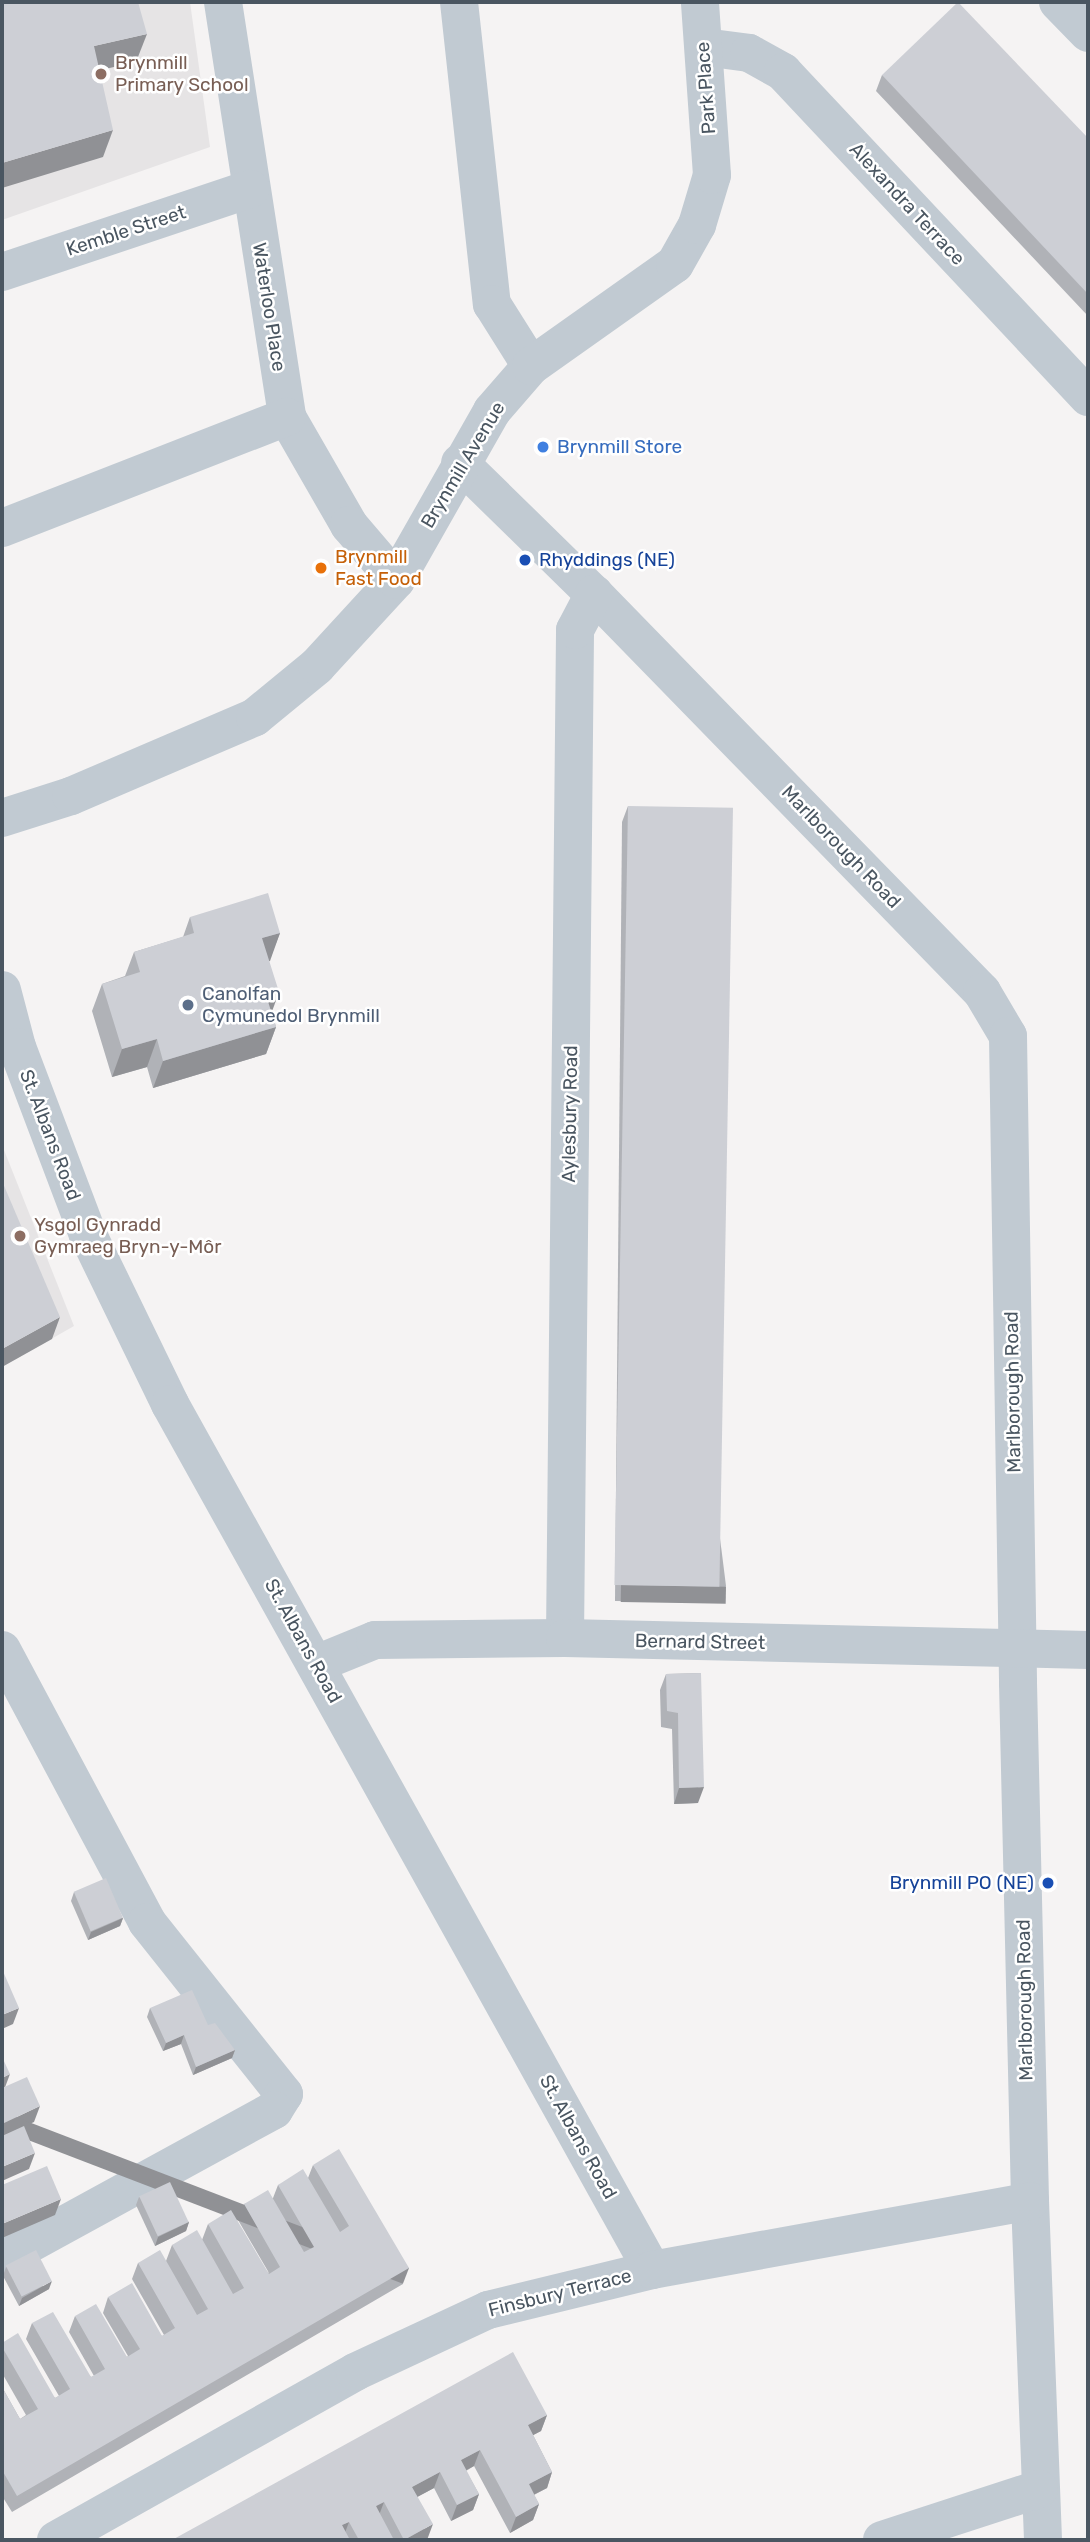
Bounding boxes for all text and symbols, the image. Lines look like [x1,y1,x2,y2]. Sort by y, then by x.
street label: Park Place [691,41,721,135]
place label: Brynmill Primary School [115,52,249,96]
marker: Brynmill Primary School [93,66,109,82]
street label: Alexandra Terrace [844,138,970,270]
street label: Kemble Street [63,201,189,261]
street label: Waterloo Place [248,241,290,373]
street label: Brynmill Avenue [416,397,510,533]
place label: Brynmill Store [557,436,682,458]
marker: Brynmill Store [535,439,551,455]
place label: Brynmill Fast Food [335,546,422,590]
place label: Rhyddings (NE) [539,549,675,571]
marker: Rhyddings (NE) [517,552,533,568]
marker: Brynmill Fast Food [313,560,329,576]
street label: Marlborough Road [777,781,905,913]
place label: Canolfan Cymunedol Brynmill [202,983,380,1027]
marker: Canolfan Cymunedol Brynmill [180,997,196,1013]
street label: Aylesbury Road [557,1045,583,1183]
street label: St. Albans Road [15,1066,85,1204]
place label: Ysgol Gynradd Gymraeg Bryn-y-Môr [34,1214,221,1258]
marker: Ysgol Gynradd Gymraeg Bryn-y-Môr [12,1228,28,1244]
street label: Marlborough Road [1000,1311,1026,1473]
street label: St. Albans Road [259,1575,347,1707]
street label: Bernard Street [635,1629,765,1655]
place label: Brynmill PO (NE) [889,1872,1034,1894]
marker: Brynmill PO (NE) [1040,1875,1056,1891]
street label: Marlborough Road [1012,1919,1038,2081]
street label: St. Albans Road [534,2071,622,2203]
street label: Finsbury Terrace [486,2264,634,2322]

